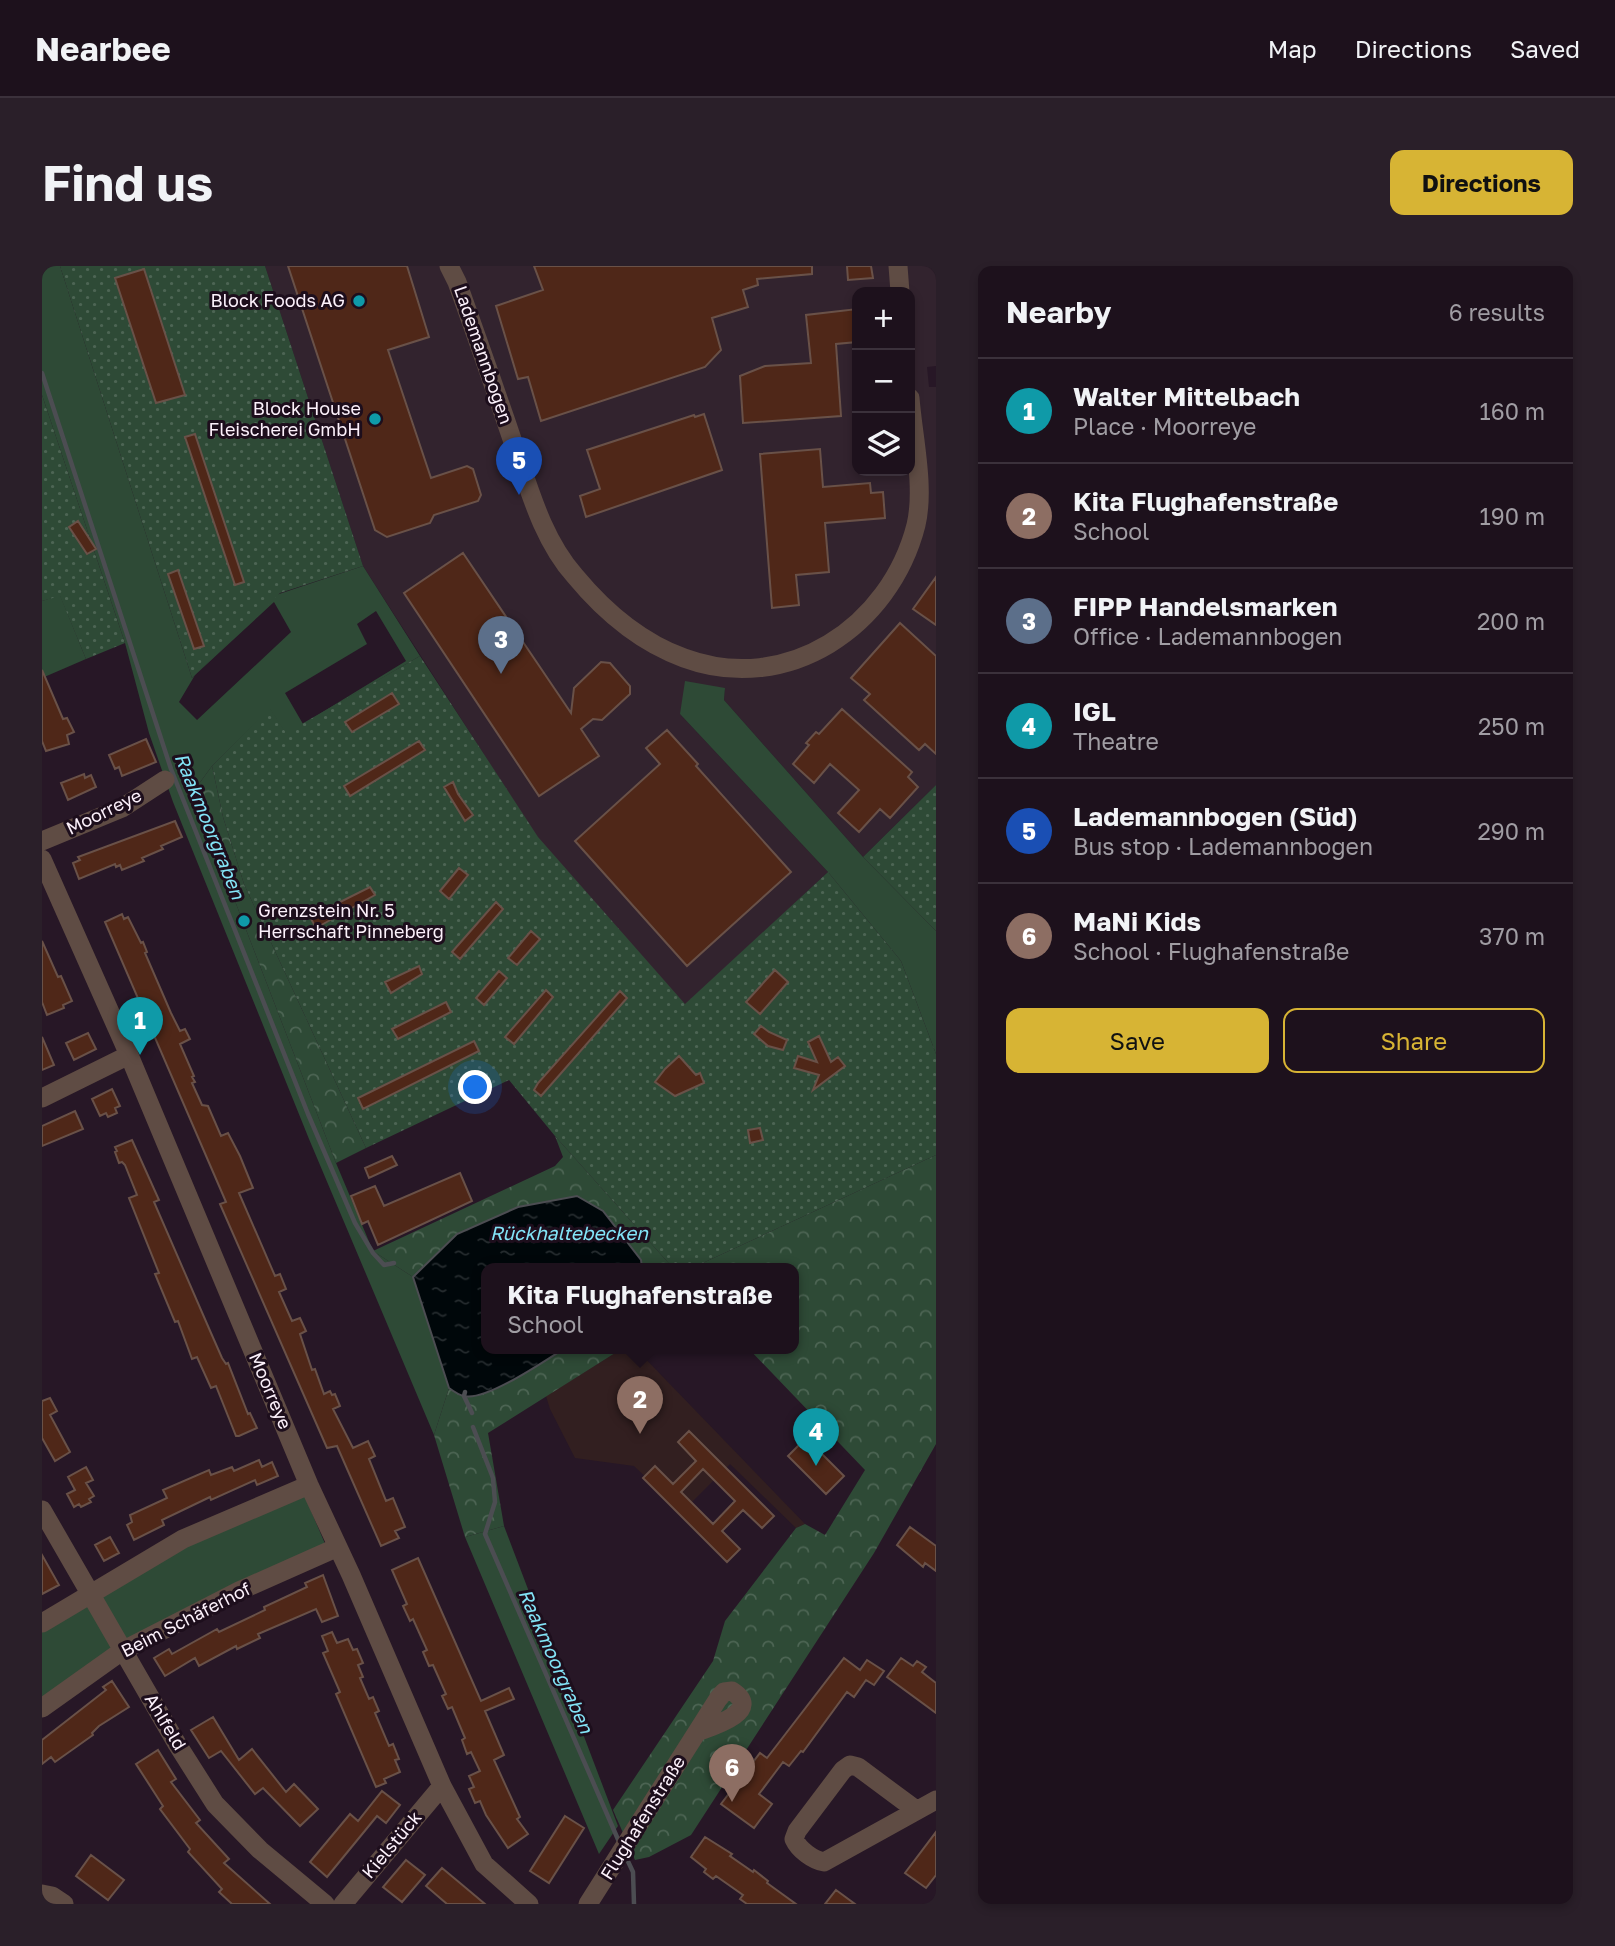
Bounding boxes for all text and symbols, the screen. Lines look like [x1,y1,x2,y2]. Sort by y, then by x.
text: Nearbee [35,29,171,68]
text: Map [1268,34,1317,63]
text: Directions [1355,34,1472,63]
text: Saved [1510,34,1580,63]
button: Directions [1390,150,1573,215]
text: Find us [42,153,213,212]
street label: Lademannbogen [450,283,518,427]
map controls [852,287,915,476]
button: + [852,287,915,350]
place label: Block Foods AG [210,289,345,311]
marker: Block Foods AG [351,293,367,309]
text: Nearby [1006,294,1111,330]
text: 6 results [1449,298,1545,326]
button: − [852,350,915,413]
text: Walter Mittelbach [1073,381,1300,412]
place label: Block House Fleischerei GmbH [209,397,361,440]
text: 1 [1023,397,1035,425]
text: 160 m [1480,397,1545,425]
marker: Block House Fleischerei GmbH [367,411,383,427]
text: Place · Moorreye [1073,412,1256,440]
button: layers [852,413,915,476]
pin: 5 [496,437,542,495]
text: Kita Flughafenstraße [1073,486,1338,517]
text: 2 [1022,502,1036,530]
text: 190 m [1480,502,1545,530]
text: School [1073,517,1149,545]
text: FIPP Handelsmarken [1073,591,1337,622]
text: 3 [1022,607,1036,635]
text: 200 m [1477,607,1545,635]
pin: 3 [478,616,524,674]
text: Office · Lademannbogen [1073,622,1343,650]
text: IGL [1073,696,1116,727]
text: 4 [1022,712,1036,740]
text: 250 m [1478,712,1545,740]
text: Theatre [1073,727,1159,755]
water label: Raakmoorgraben [171,749,251,904]
street label: Moorreye [62,783,145,839]
text: Lademannbogen (Süd) [1073,801,1358,832]
text: 5 [1022,817,1036,845]
text: 290 m [1477,817,1545,845]
text: Bus stop · Lademannbogen [1073,832,1373,860]
place label: Grenzstein Nr. 5 Herrschaft Pinneberg [258,899,444,942]
text: MaNi Kids [1073,906,1201,937]
marker: Grenzstein Nr. 5 Herrschaft Pinneberg [236,913,252,929]
text: 6 [1022,922,1036,950]
text: 370 m [1479,922,1545,950]
text: School · Flughafenstraße [1073,937,1349,965]
pin: 1 [117,997,163,1055]
button: Save [1006,1008,1269,1073]
button: Share [1283,1008,1545,1073]
your location [458,1070,492,1104]
water label: Rückhaltebecken [490,1221,649,1244]
popup [481,1263,799,1354]
text: Kita Flughafenstraße [507,1279,773,1310]
text: School [507,1310,584,1338]
street label: Moorreye [245,1349,297,1432]
pin: 2 [617,1376,663,1434]
pin: 4 [793,1408,839,1466]
street label: Beim Schäferhof [117,1577,254,1661]
water label: Raakmoorgraben [514,1585,599,1738]
street label: Ahlfeld [140,1689,191,1754]
pin: 6 [709,1744,755,1802]
street label: Flughafenstraße [595,1751,689,1884]
street label: Kielstück [357,1806,426,1882]

